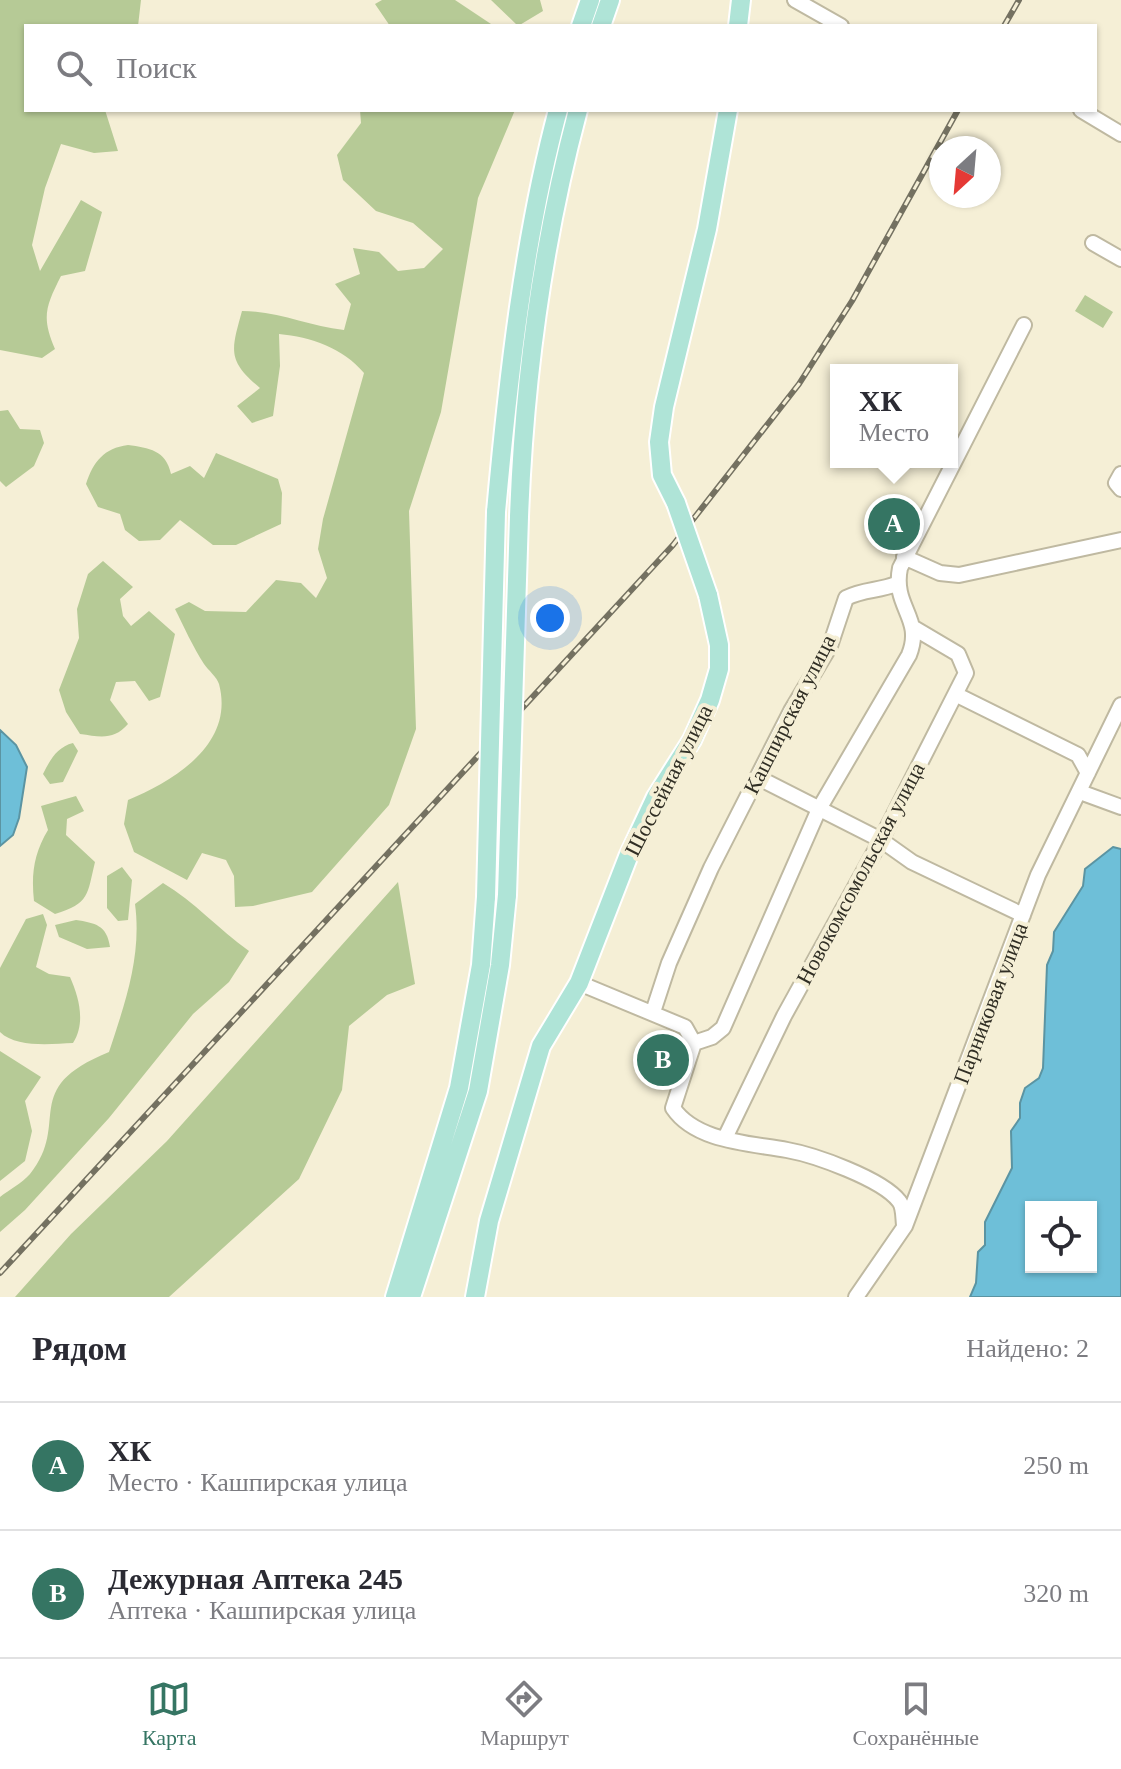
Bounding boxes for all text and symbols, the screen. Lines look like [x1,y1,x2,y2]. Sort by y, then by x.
search box [24,24,1097,112]
icon: search [52,46,96,90]
text: Поиск [116,51,197,84]
north arrow [929,136,1001,208]
popup [830,364,958,468]
text: ХК [859,384,902,417]
text: Место [859,418,929,447]
pin: A [868,494,920,554]
your location [530,598,570,638]
street label: Кашпирская улица [738,630,841,798]
street label: Шоссейная улица [619,700,717,860]
street label: Новокомсомольская улица [791,758,930,989]
street label: Парниковая улица [948,919,1033,1087]
pin: B [637,1030,689,1090]
map controls [1025,1201,1097,1273]
button: locate [1025,1201,1097,1273]
text: Рядом [32,1330,127,1367]
text: Найдено: 2 [966,1334,1089,1363]
text: ХК [108,1434,151,1467]
text: A [49,1451,67,1480]
text: 250 m [1023,1451,1089,1480]
text: Место · Кашпирская улица [108,1468,408,1497]
text: Дежурная Аптека 245 [108,1562,403,1595]
text: B [49,1579,67,1608]
text: 320 m [1023,1579,1089,1608]
text: Аптека · Кашпирская улица [108,1596,416,1625]
tab: Карта [142,1677,196,1751]
tab: Маршрут [480,1677,569,1751]
tab: Сохранённые [853,1677,979,1751]

